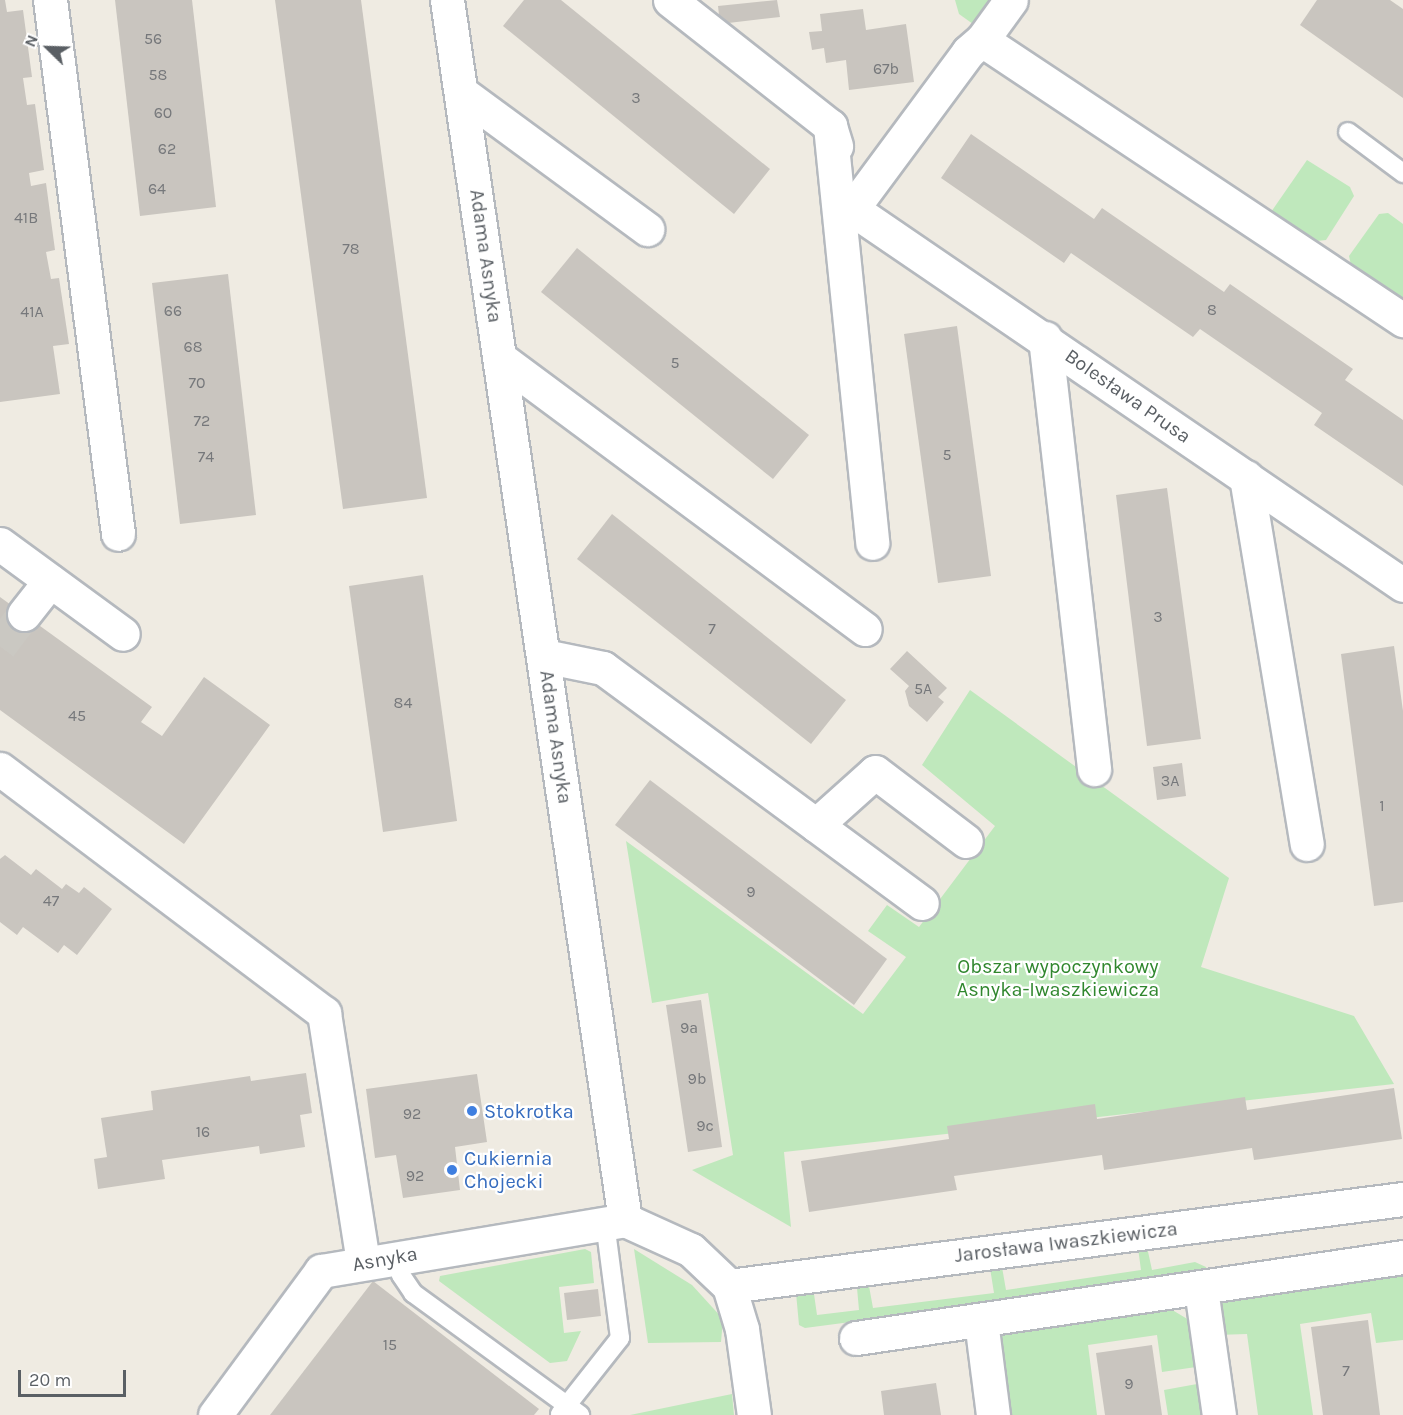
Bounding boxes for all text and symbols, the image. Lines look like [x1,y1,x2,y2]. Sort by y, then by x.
north arrow [18,18,78,78]
house number: 56 [144,29,162,49]
text: N [20,32,42,50]
house number: 67b [873,59,899,79]
house number: 58 [149,65,167,85]
house number: 3 [631,88,641,108]
house number: 60 [154,103,172,123]
house number: 62 [158,139,176,159]
house number: 64 [148,179,166,199]
street label: Adama Asnyka [465,188,507,324]
house number: 41B [14,208,38,228]
house number: 78 [342,239,360,259]
house number: 8 [1207,300,1217,320]
house number: 66 [164,301,182,321]
house number: 41A [20,302,44,322]
house number: 68 [184,337,202,357]
street label: Bolesława Prusa [1060,344,1196,448]
house number: 5 [670,353,680,373]
house number: 70 [188,373,206,393]
house number: 72 [194,411,210,431]
house number: 5 [942,445,952,465]
house number: 74 [198,447,214,467]
house number: 3 [1153,607,1163,627]
house number: 7 [708,619,716,639]
street label: Adama Asnyka [535,669,577,805]
house number: 5A [914,679,932,699]
house number: 84 [394,693,412,713]
house number: 45 [68,706,86,726]
house number: 3A [1161,771,1179,791]
house number: 1 [1379,796,1385,816]
house number: 9 [746,882,756,902]
house number: 47 [43,891,59,911]
park label: Obszar wypoczynkowy Asnyka-Iwaszkiewicza [957,955,1159,1002]
house number: 9a [680,1018,698,1038]
house number: 9b [688,1069,706,1089]
place label: Stokrotka [484,1099,574,1123]
house number: 92 [403,1104,421,1124]
marker: Stokrotka [465,1104,479,1118]
house number: 9c [696,1116,714,1136]
house number: 16 [196,1122,210,1142]
place label: Cukiernia Chojecki [464,1146,552,1193]
marker: Cukiernia Chojecki [445,1163,459,1177]
house number: 92 [406,1166,424,1186]
street label: Jarosława Iwaszkiewicza [953,1216,1179,1268]
street label: Asnyka [351,1241,419,1277]
house number: 15 [383,1335,397,1355]
scale bar [21,1358,129,1396]
house number: 7 [1342,1361,1350,1381]
text: 20 m [29,1369,71,1391]
house number: 9 [1124,1374,1134,1394]

